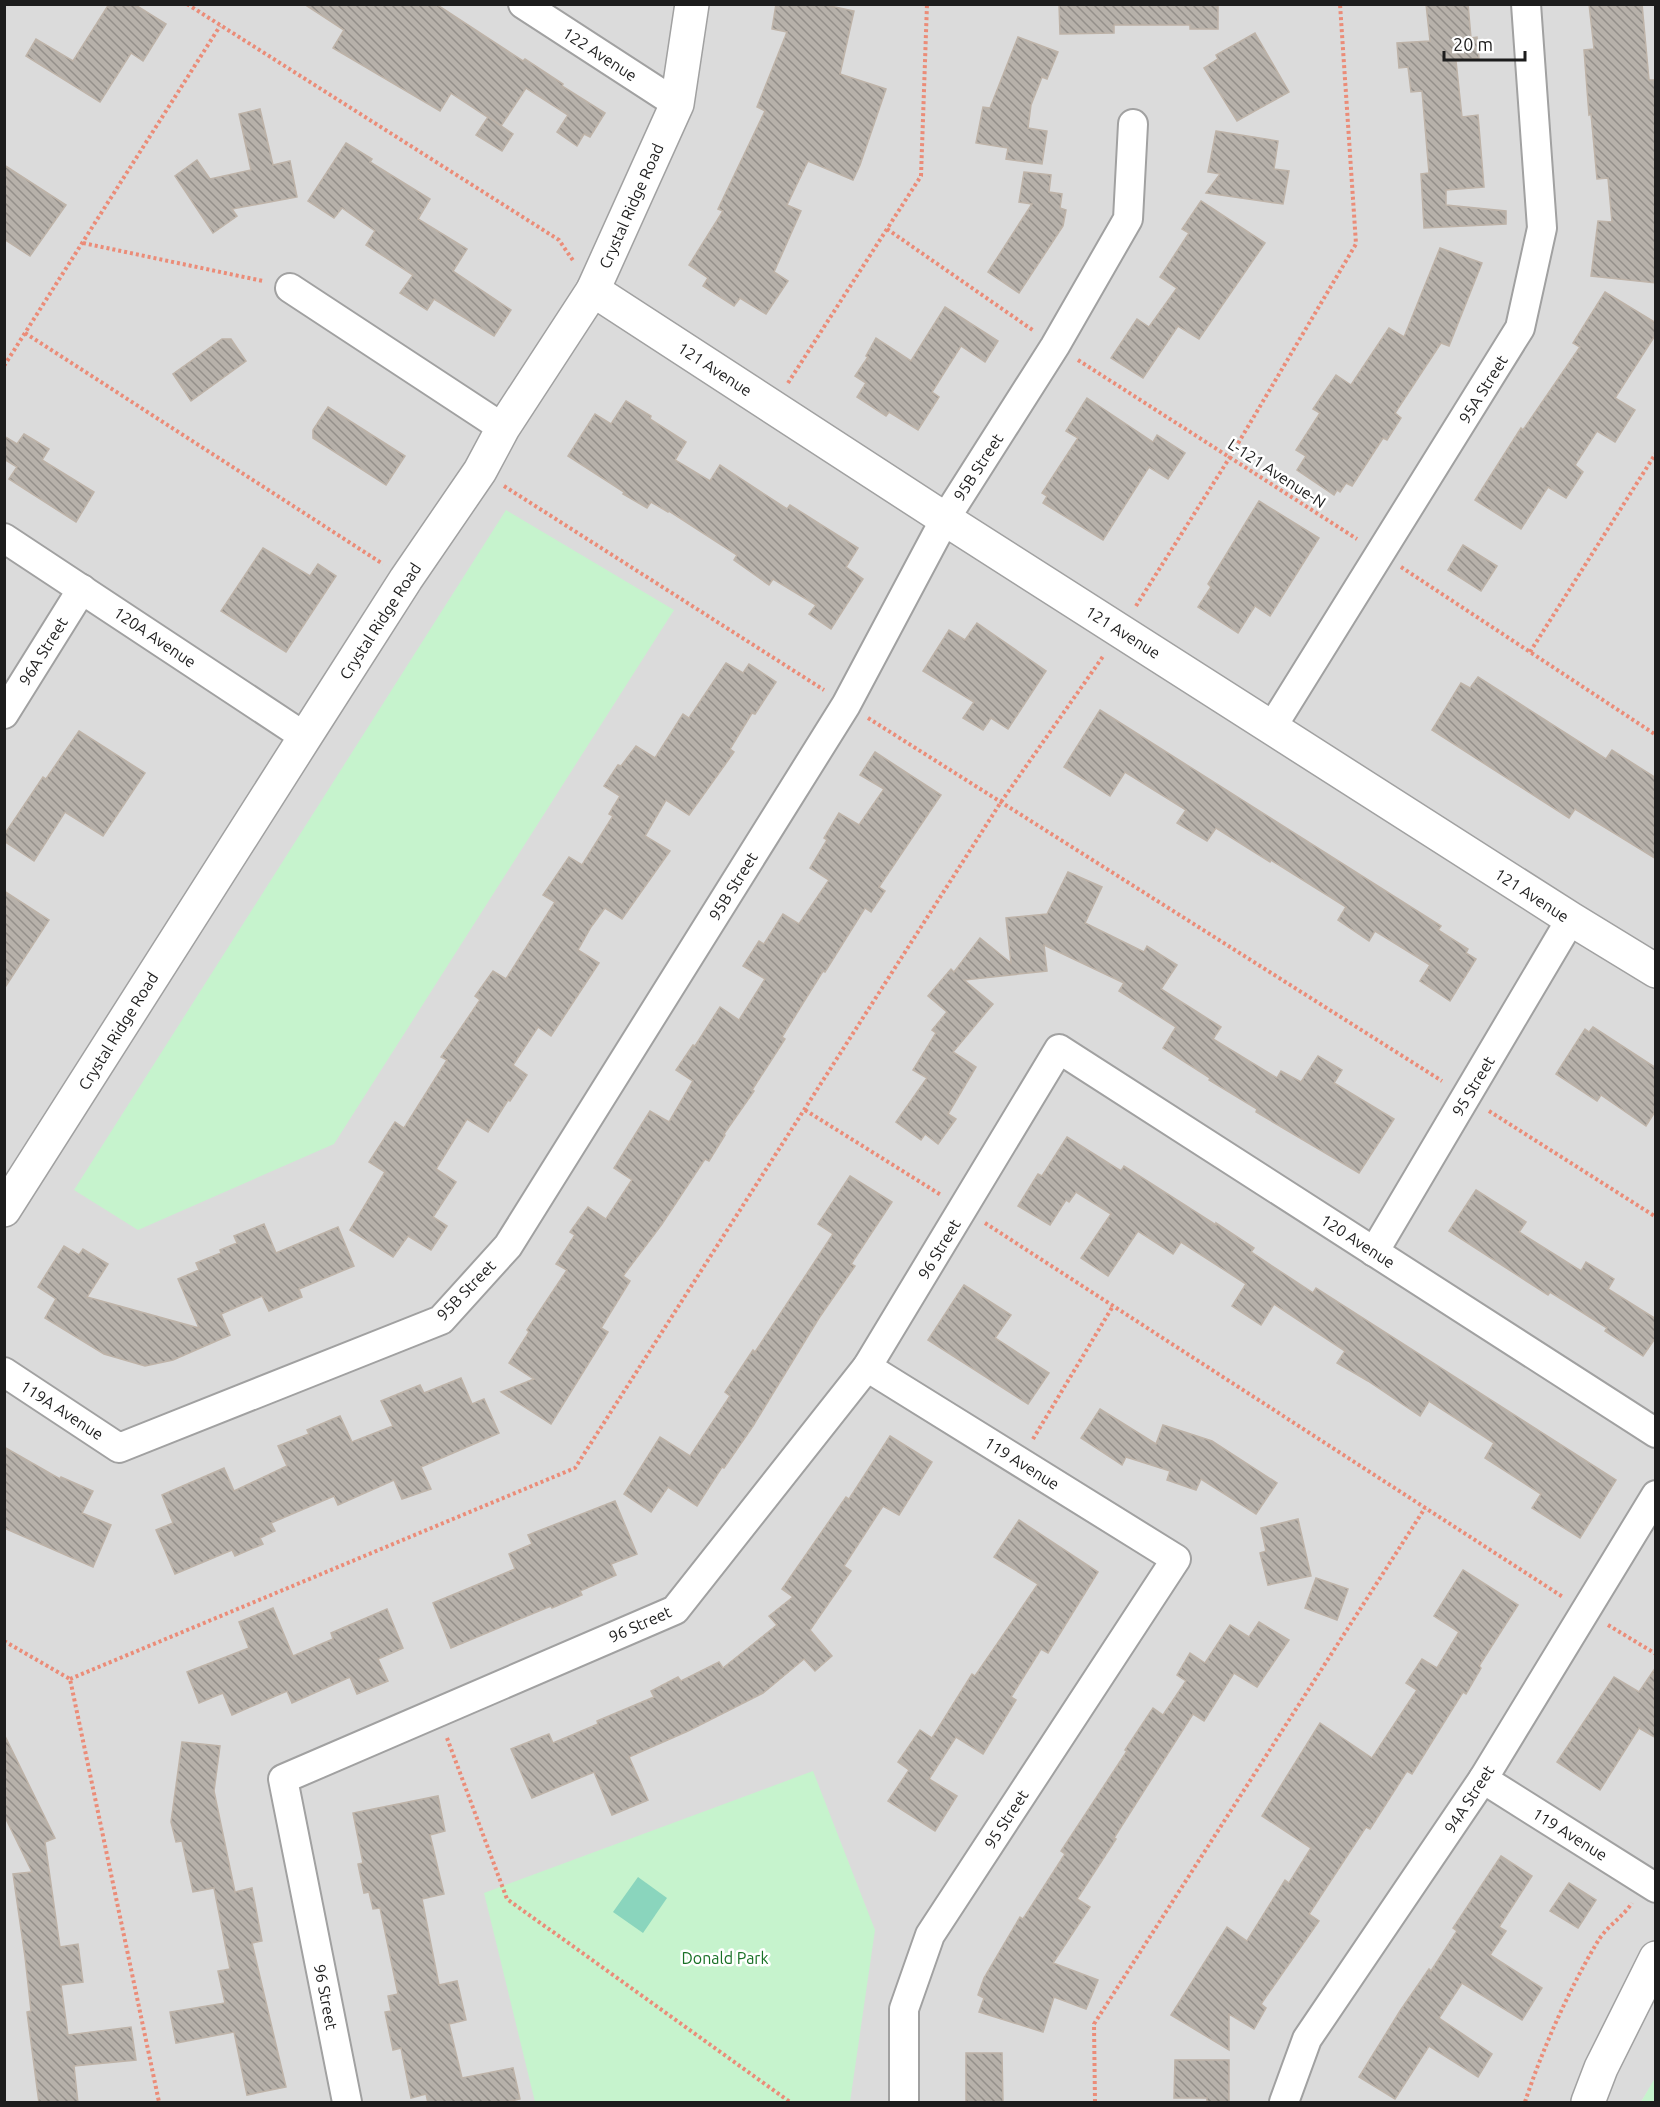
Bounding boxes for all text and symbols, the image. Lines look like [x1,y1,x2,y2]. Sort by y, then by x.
street label: 122 Avenue [560,23,640,85]
scale bar [1444,24,1525,62]
text: 20 m [1453,34,1493,54]
street label: Crystal Ridge Road [595,141,667,271]
street label: 121 Avenue [675,338,755,400]
street label: 95A Street [1455,351,1511,426]
street label: 95B Street [950,429,1007,504]
street label: L-121 Avenue-N [1225,435,1329,511]
street label: Crystal Ridge Road [336,559,424,683]
street label: 121 Avenue [1082,602,1164,662]
street label: 120A Avenue [111,603,199,671]
street label: 96A Street [15,613,71,688]
street label: 95B Street [705,848,761,923]
street label: 121 Avenue [1492,864,1572,926]
street label: Crystal Ridge Road [75,969,161,1093]
street label: 95 Street [1448,1052,1498,1119]
street label: 120 Avenue [1318,1210,1398,1272]
street label: 96 Street [914,1215,964,1282]
street label: 95B Street [433,1256,500,1324]
street label: 119A Avenue [17,1377,107,1443]
street label: 119 Avenue [981,1433,1063,1493]
street label: 96 Street [606,1602,675,1646]
street label: 94A Street [1441,1761,1498,1836]
street label: 95 Street [980,1786,1032,1852]
street label: 119 Avenue [1529,1804,1611,1864]
park label: Donald Park [681,1949,769,1967]
street label: 96 Street [311,1963,341,2032]

